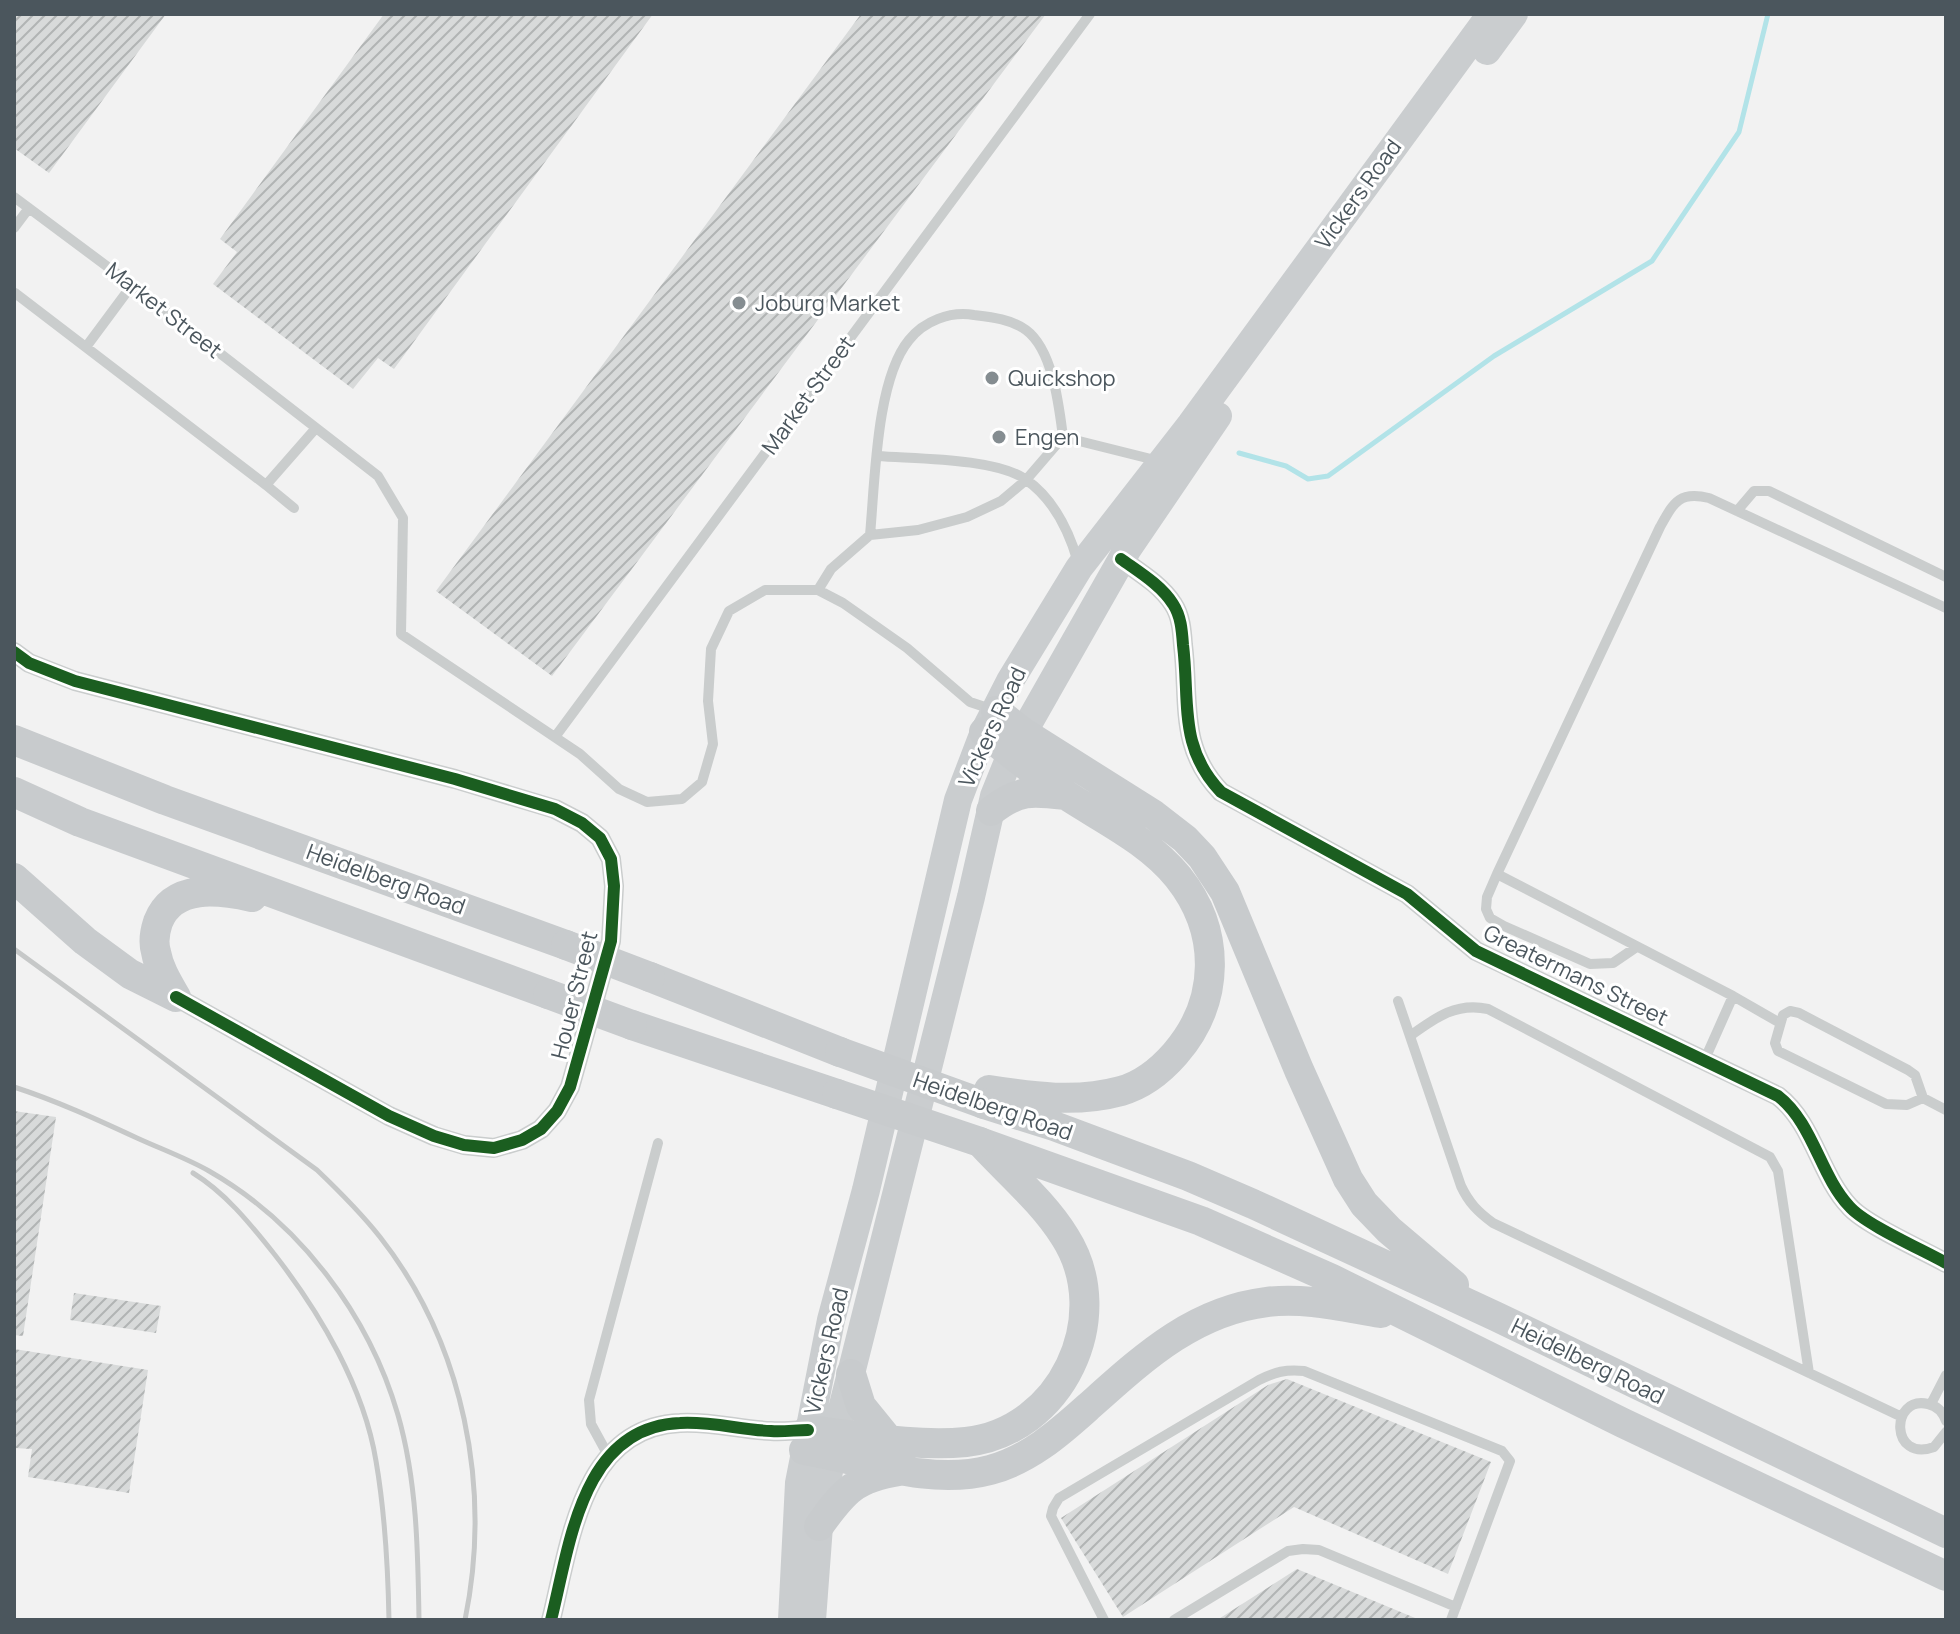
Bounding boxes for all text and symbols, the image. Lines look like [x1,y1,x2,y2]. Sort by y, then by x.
street label: Vickers Road [1308,133,1408,255]
street label: Market Street [100,255,229,365]
place label: Joburg Market [755,288,900,318]
marker: Joburg Market [730,294,748,312]
street label: Market Street [755,329,861,460]
place label: Quickshop [1008,363,1116,393]
marker: Quickshop [983,369,1001,387]
place label: Engen [1015,422,1079,452]
marker: Engen [990,428,1008,446]
street label: Vickers Road [951,662,1033,792]
street label: Heidelberg Road [302,836,470,922]
street label: Greatermans Street [1479,917,1673,1033]
street label: Houer Street [544,928,604,1062]
street label: Heidelberg Road [909,1065,1077,1147]
street label: Vickers Road [797,1285,855,1417]
street label: Heidelberg Road [1506,1311,1670,1411]

